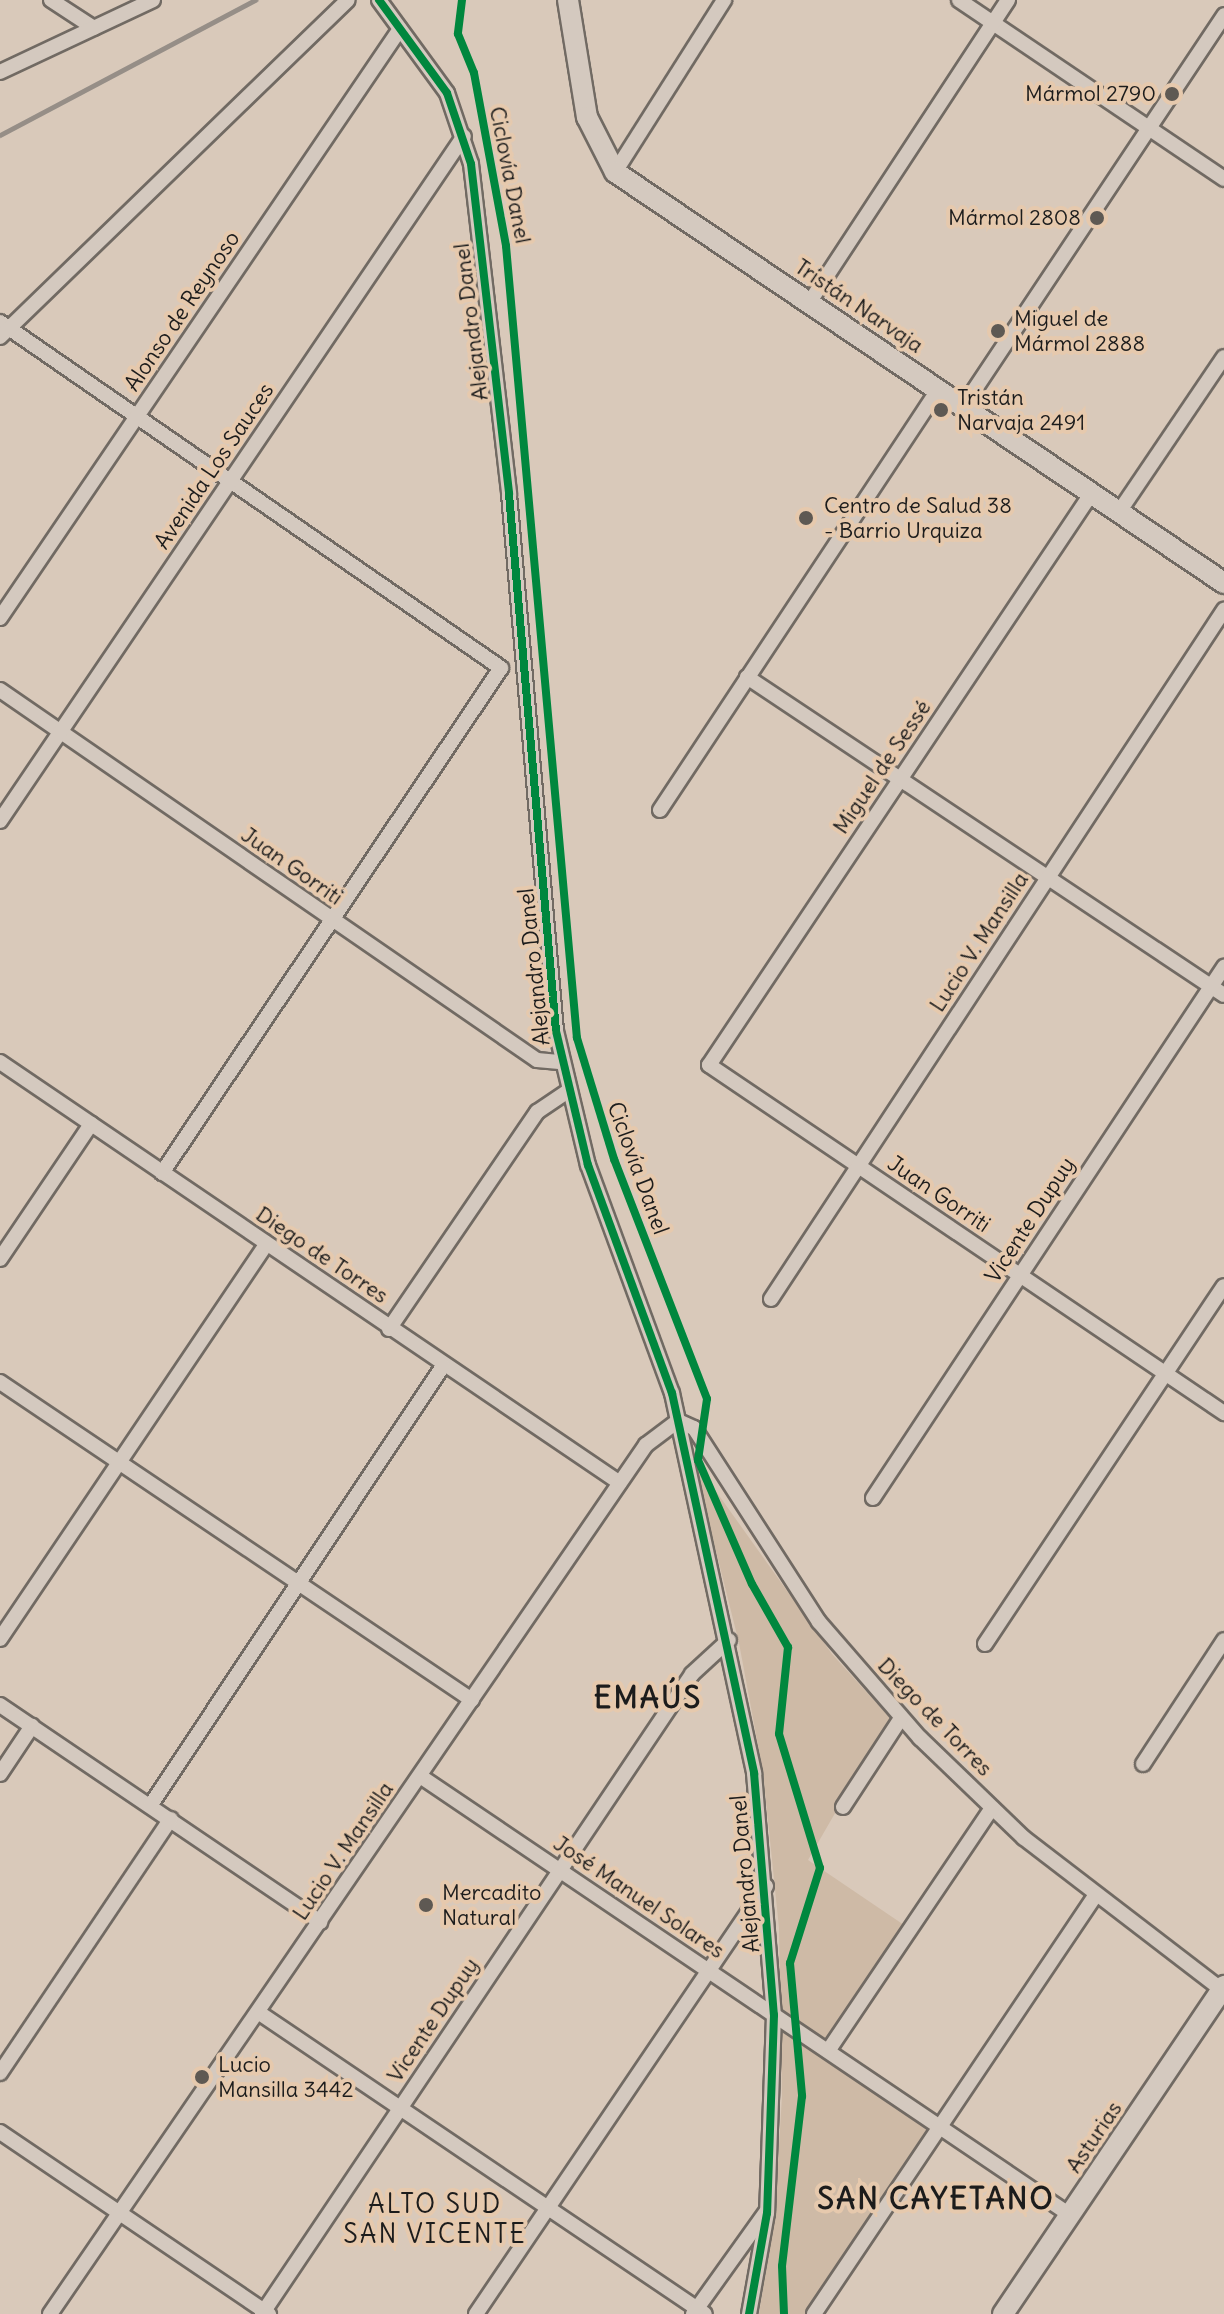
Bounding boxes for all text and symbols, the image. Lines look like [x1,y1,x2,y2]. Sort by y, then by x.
place label: Mármol 2790 [1025,81,1156,107]
marker: Mármol 2790 [1163,85,1181,103]
street label: Ciclovía Danel [484,104,536,246]
place label: Mármol 2808 [948,205,1081,231]
marker: Mármol 2808 [1088,209,1106,227]
street label: Alonso de Reynoso [119,226,245,396]
street label: Alejandro Danel [448,242,494,402]
street label: Tristán Narvaja [790,253,928,359]
place label: Miguel de Mármol 2888 [1014,305,1145,356]
marker: Miguel de Mármol 2888 [989,322,1007,340]
street label: Avenida Los Sauces [149,378,279,554]
place label: Tristán Narvaja 2491 [957,384,1085,436]
marker: Tristán Narvaja 2491 [932,401,950,419]
place label: Centro de Salud 38 - Barrio Urquiza [824,492,1012,544]
marker: Centro de Salud 38 - Barrio Urquiza [795,507,817,529]
street label: Miguel de Sessé [828,695,936,839]
street label: Juan Gorriti [236,821,348,911]
street label: Lucio V. Mansilla [924,867,1034,1017]
street label: Alejandro Danel [513,887,555,1047]
street label: Ciclovía Danel [602,1098,674,1238]
street label: Juan Gorriti [883,1150,995,1238]
street label: Vicente Dupuy [980,1152,1080,1288]
street label: Diego de Torres [251,1201,393,1309]
street label: Diego de Torres [872,1653,998,1781]
district label: EMAÚS [594,1679,702,1715]
street label: Lucio V. Mansilla [287,1777,399,1925]
street label: Alejandro Danel [725,1794,765,1954]
street label: José Manuel Solares [549,1830,729,1964]
place label: Mercadito Natural [442,1879,541,1930]
marker: Mercadito Natural [417,1896,435,1914]
street label: Vicente Dupuy [382,1953,484,2087]
place label: Lucio Mansilla 3442 [218,2051,354,2102]
marker: Lucio Mansilla 3442 [193,2068,211,2086]
street label: Asturias [1060,2096,1128,2178]
district label: SAN CAYETANO [817,2180,1055,2216]
district label: ALTO SUD SAN VICENTE [343,2188,527,2250]

